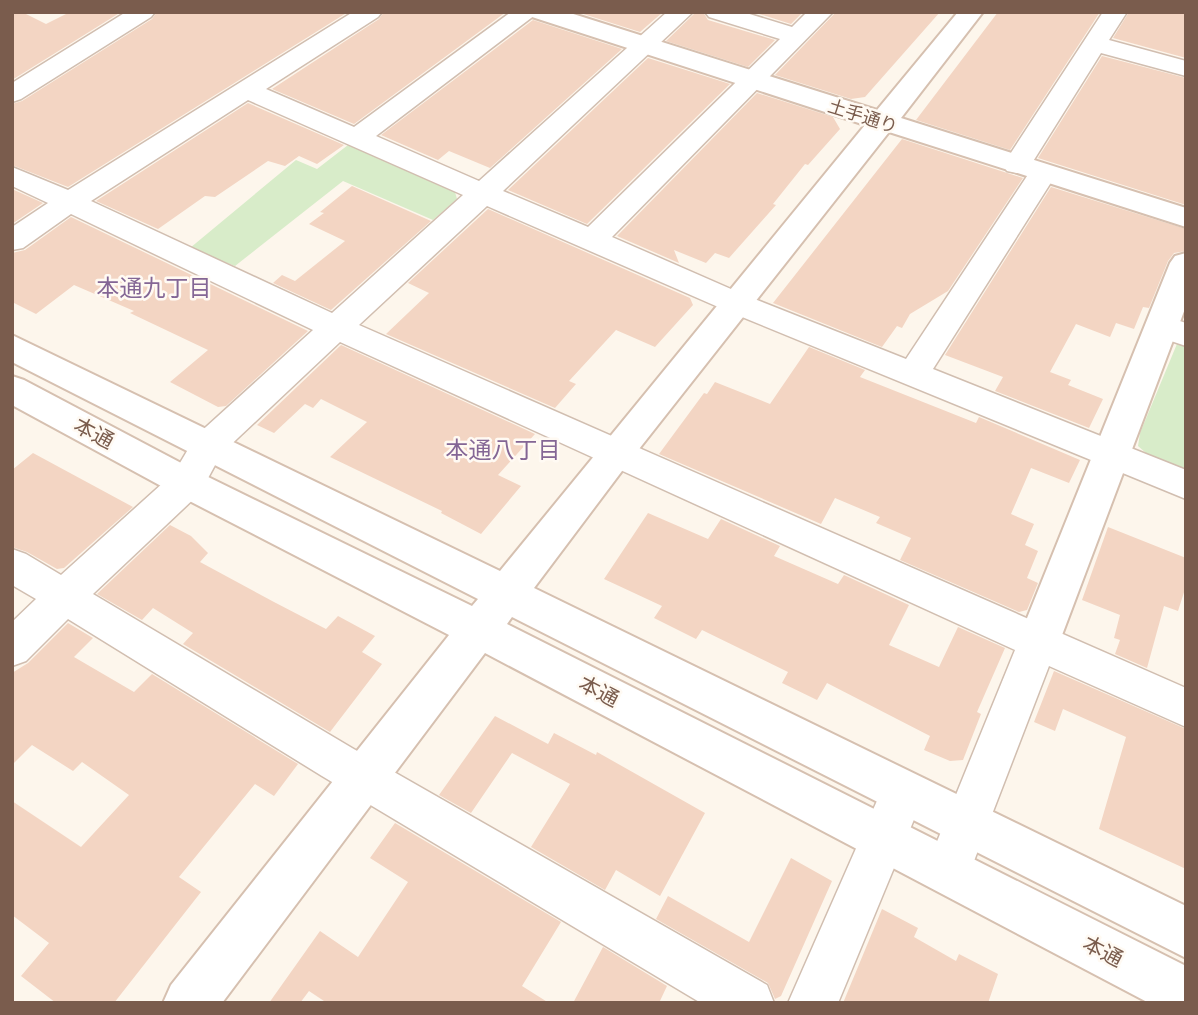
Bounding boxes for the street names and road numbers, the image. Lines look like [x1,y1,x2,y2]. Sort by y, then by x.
street label: 土手通り [826,95,900,137]
street label: 本通 [70,412,118,454]
street label: 本通 [575,670,623,712]
street label: 本通 [1079,930,1127,972]

